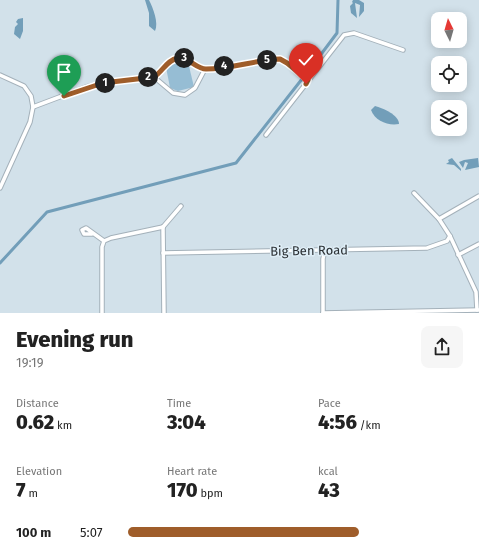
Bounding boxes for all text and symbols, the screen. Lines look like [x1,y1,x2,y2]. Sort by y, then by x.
north arrow [431,12,467,48]
map controls [431,12,467,136]
pin [289,43,323,84]
pin: 3 [174,48,194,68]
icon: check [295,49,317,71]
pin: 5 [257,50,277,70]
text: 3 [181,51,187,64]
text: 5 [264,53,270,66]
pin [47,55,81,96]
pin: 4 [214,56,234,76]
button: locate [431,56,467,92]
text: 4 [221,59,227,72]
icon: arrive [53,61,75,83]
pin: 2 [138,67,158,87]
text: 2 [145,70,151,83]
pin: 1 [95,73,115,93]
text: 1 [102,76,108,89]
button: layers [431,100,467,136]
street label: Big Ben Road [270,242,348,259]
text: Evening run [16,326,133,353]
button: share [421,326,463,368]
text: 19:19 [16,355,44,370]
text: Distance [16,397,59,410]
text: Time [167,397,191,410]
text: Pace [318,397,341,410]
text: 0.62 [16,410,54,434]
text: 3:04 [167,410,206,434]
text: 4:56 [318,410,357,434]
text: km [54,419,72,432]
text: /km [357,419,381,432]
text: Elevation [16,465,62,478]
text: Heart rate [167,465,217,478]
text: kcal [318,465,338,478]
text: 7 [16,478,26,502]
text: 170 [167,478,198,502]
text: 43 [318,478,340,502]
text: m [26,487,38,500]
text: bpm [198,487,223,500]
text: 100 m [16,525,51,540]
text: 5:07 [80,525,102,540]

